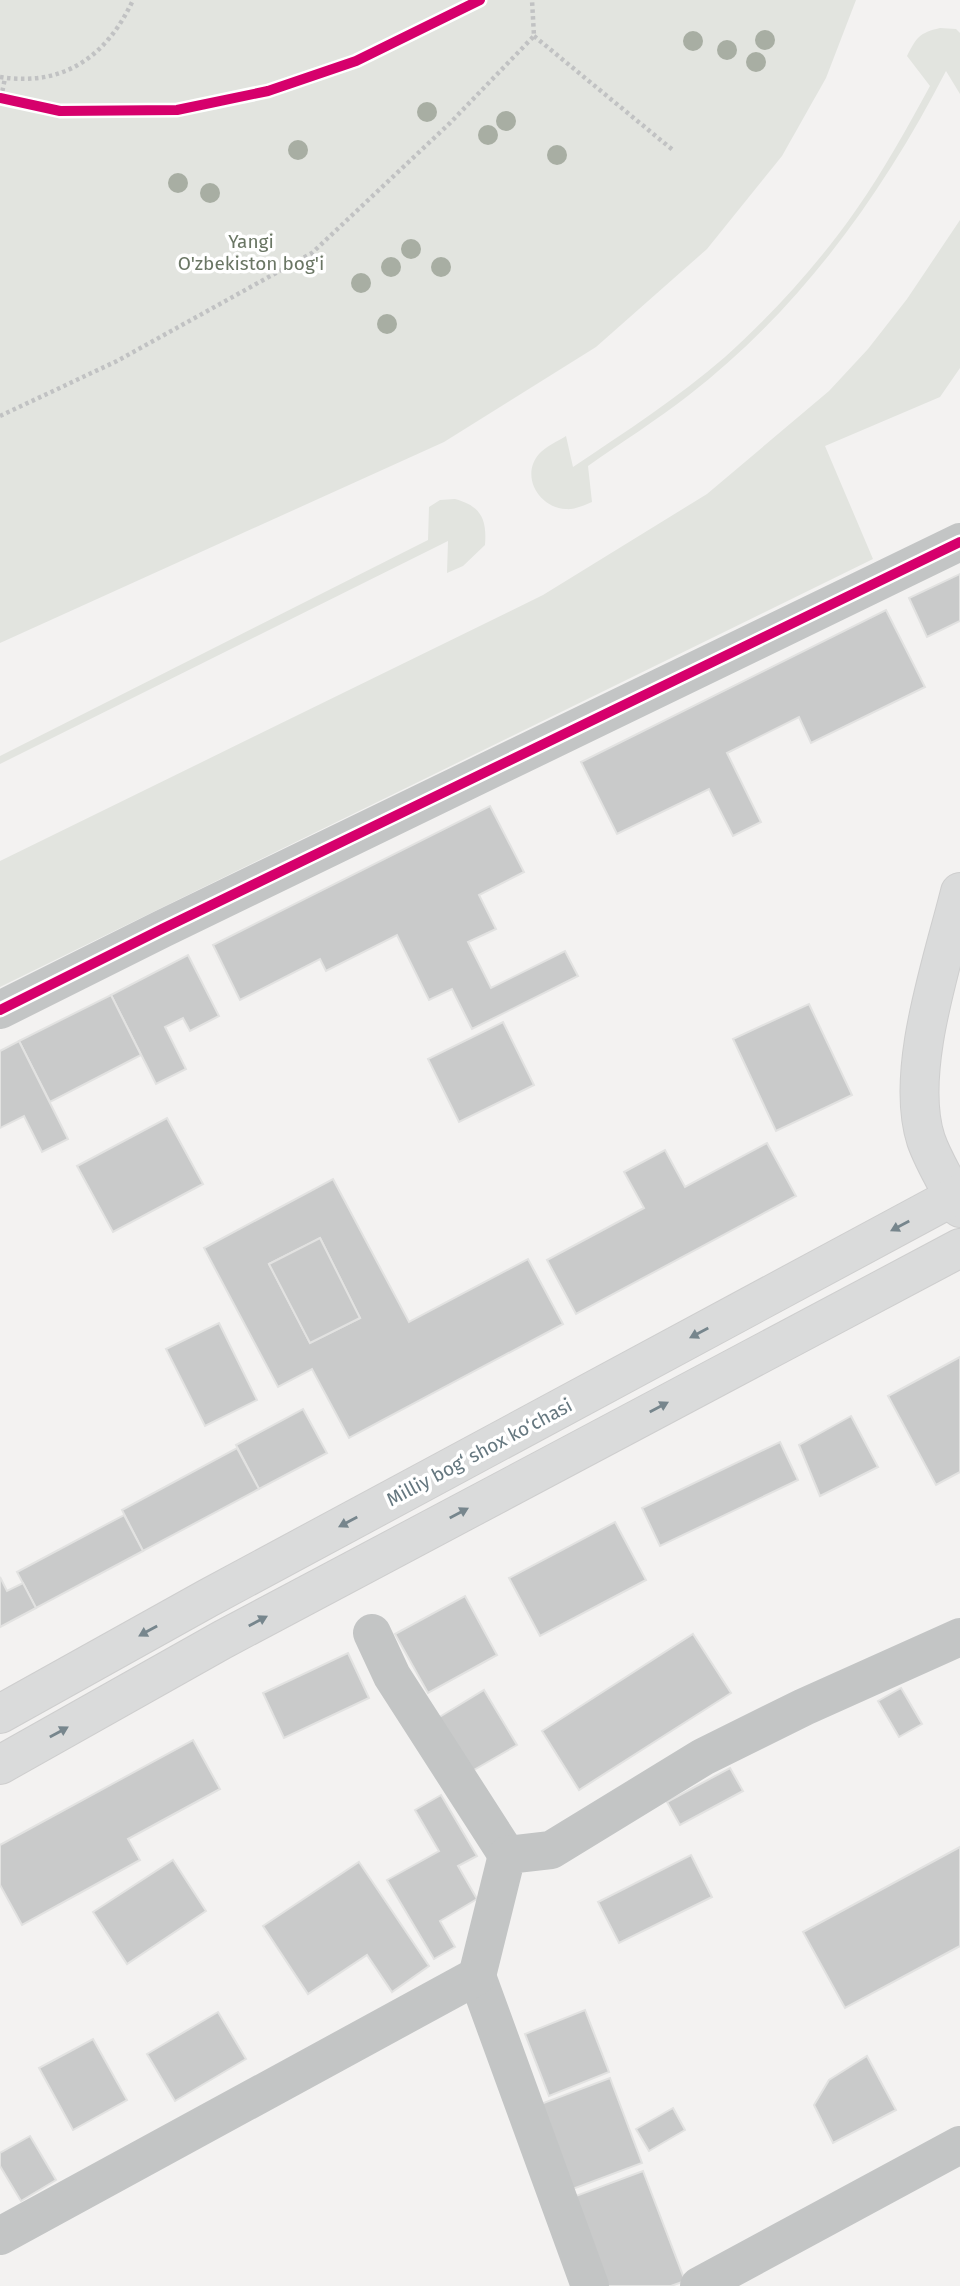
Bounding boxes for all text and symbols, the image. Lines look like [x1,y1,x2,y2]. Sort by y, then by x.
park label: Yangi O'zbekiston bog'i [178,230,324,275]
one-way arrow [890,1220,910,1231]
one-way arrow [690,1327,709,1339]
street label: Milliy bog‘ shox ko‘chasi [382,1394,576,1511]
one-way arrow [650,1401,670,1413]
one-way arrow [449,1508,469,1520]
one-way arrow [338,1516,358,1528]
one-way arrow [248,1615,268,1627]
one-way arrow [138,1625,158,1637]
one-way arrow [50,1726,69,1738]

